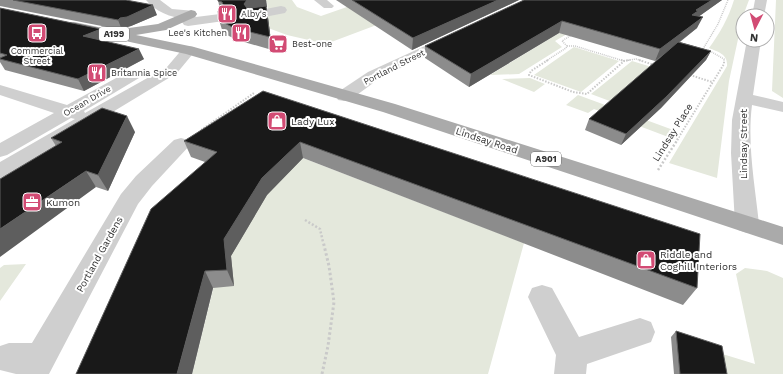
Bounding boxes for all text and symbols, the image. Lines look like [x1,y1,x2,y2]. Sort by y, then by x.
restaurant icon: Alby's [216,3,238,25]
north arrow [735,8,775,48]
place label: Alby's [241,9,267,19]
bus stop icon: Commercial Street [26,22,48,44]
restaurant icon: Lee's Kitchen [230,22,252,44]
road number: A199 [99,27,129,41]
place label: Lee's Kitchen [168,28,227,38]
text: N [749,31,759,44]
supermarket icon: Best-one [267,33,289,55]
place label: Best-one [292,39,332,49]
place label: Commercial Street [11,46,64,66]
street label: Portland Street [362,47,426,87]
restaurant icon: Britannia Spice [86,62,108,84]
place label: Britannia Spice [111,68,177,78]
street label: Ocean Drive [62,83,112,119]
street label: Lindsay Place [650,101,695,163]
street label: Lindsay Street [738,108,749,179]
shop icon: Lady Lux [266,110,288,132]
place label: Lady Lux [291,116,335,127]
street label: Lindsay Road [454,125,519,156]
road number: A901 [531,152,561,166]
office icon: Kumon [21,191,43,213]
place label: Kumon [46,197,80,208]
street label: Portland Gardens [74,214,125,294]
shop icon: Riddle and Coghill Interiors [635,249,657,271]
place label: Riddle and Coghill Interiors [660,249,737,272]

